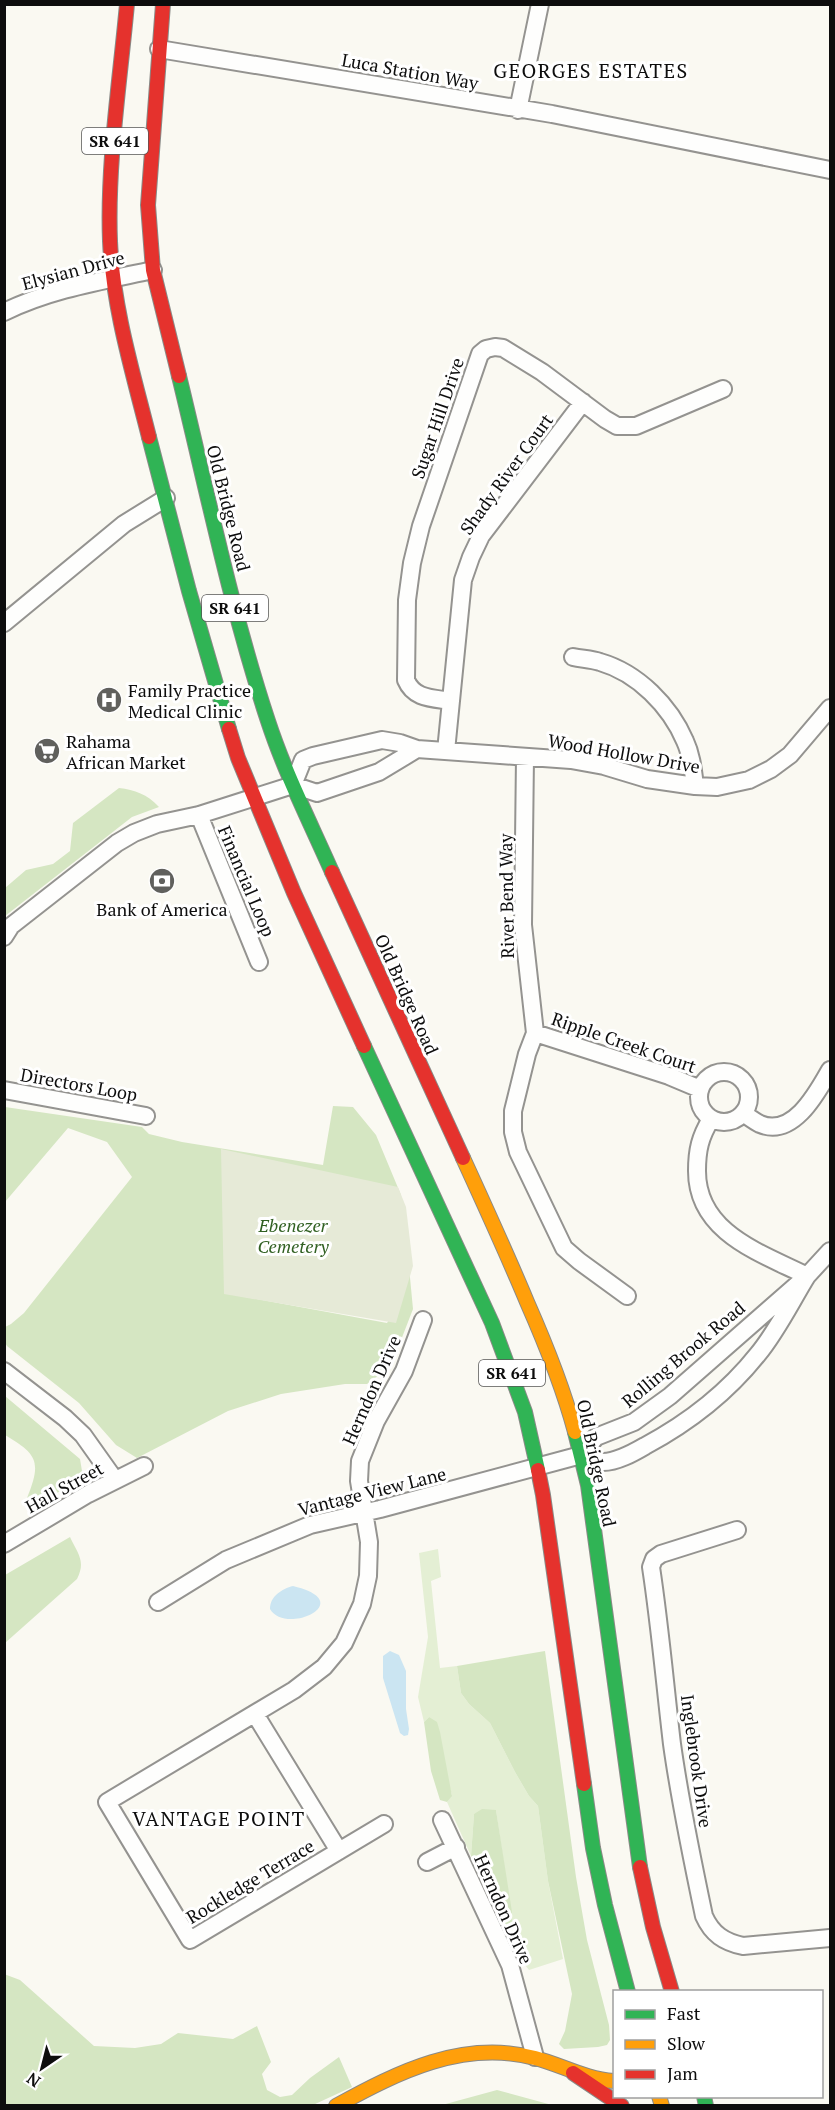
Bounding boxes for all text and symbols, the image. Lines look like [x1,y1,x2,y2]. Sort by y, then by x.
street label: Luca Station Way [340,47,481,95]
district label: GEORGES ESTATES [493,57,689,84]
road number: SR 641 [82,128,148,154]
street label: Elysian Drive [19,245,127,295]
street label: Sugar Hill Drive [405,354,469,482]
street label: Shady River Court [454,409,558,539]
street label: Old Bridge Road [202,442,256,574]
road number: SR 641 [202,595,268,621]
place label: Family Practice Medical Clinic [128,678,251,723]
hospital icon: Family Practice Medical Clinic [94,685,124,715]
street label: Wood Hollow Drive [546,728,702,778]
place label: Rahama African Market [66,729,186,774]
supermarket icon: Rahama African Market [32,736,62,766]
street label: Financial Loop [213,822,281,940]
street label: River Bend Way [493,832,519,959]
bank icon: Bank of America [147,866,177,896]
place label: Bank of America [96,897,228,921]
street label: Old Bridge Road [370,930,444,1058]
street label: Ripple Creek Court [549,1006,700,1078]
street label: Directors Loop [19,1062,139,1106]
park label: Ebenezer Cemetery [257,1213,329,1258]
street label: Rolling Brook Road [616,1295,750,1413]
street label: Herndon Drive [336,1331,406,1449]
road number: SR 641 [479,1360,545,1386]
street label: Old Bridge Road [572,1397,622,1529]
street label: Hall Street [21,1456,107,1518]
street label: Vantage View Lane [295,1461,449,1521]
street label: Inglebrook Drive [676,1693,718,1829]
district label: VANTAGE POINT [132,1805,306,1832]
street label: Rockledge Terrace [182,1833,318,1929]
street label: Herndon Drive [469,1850,539,1968]
legend [613,1990,823,2098]
text: Fast [667,2001,701,2025]
text: Slow [667,2031,706,2055]
north arrow [12,2038,72,2098]
text: Jam [667,2061,698,2085]
text: N [22,2068,45,2093]

